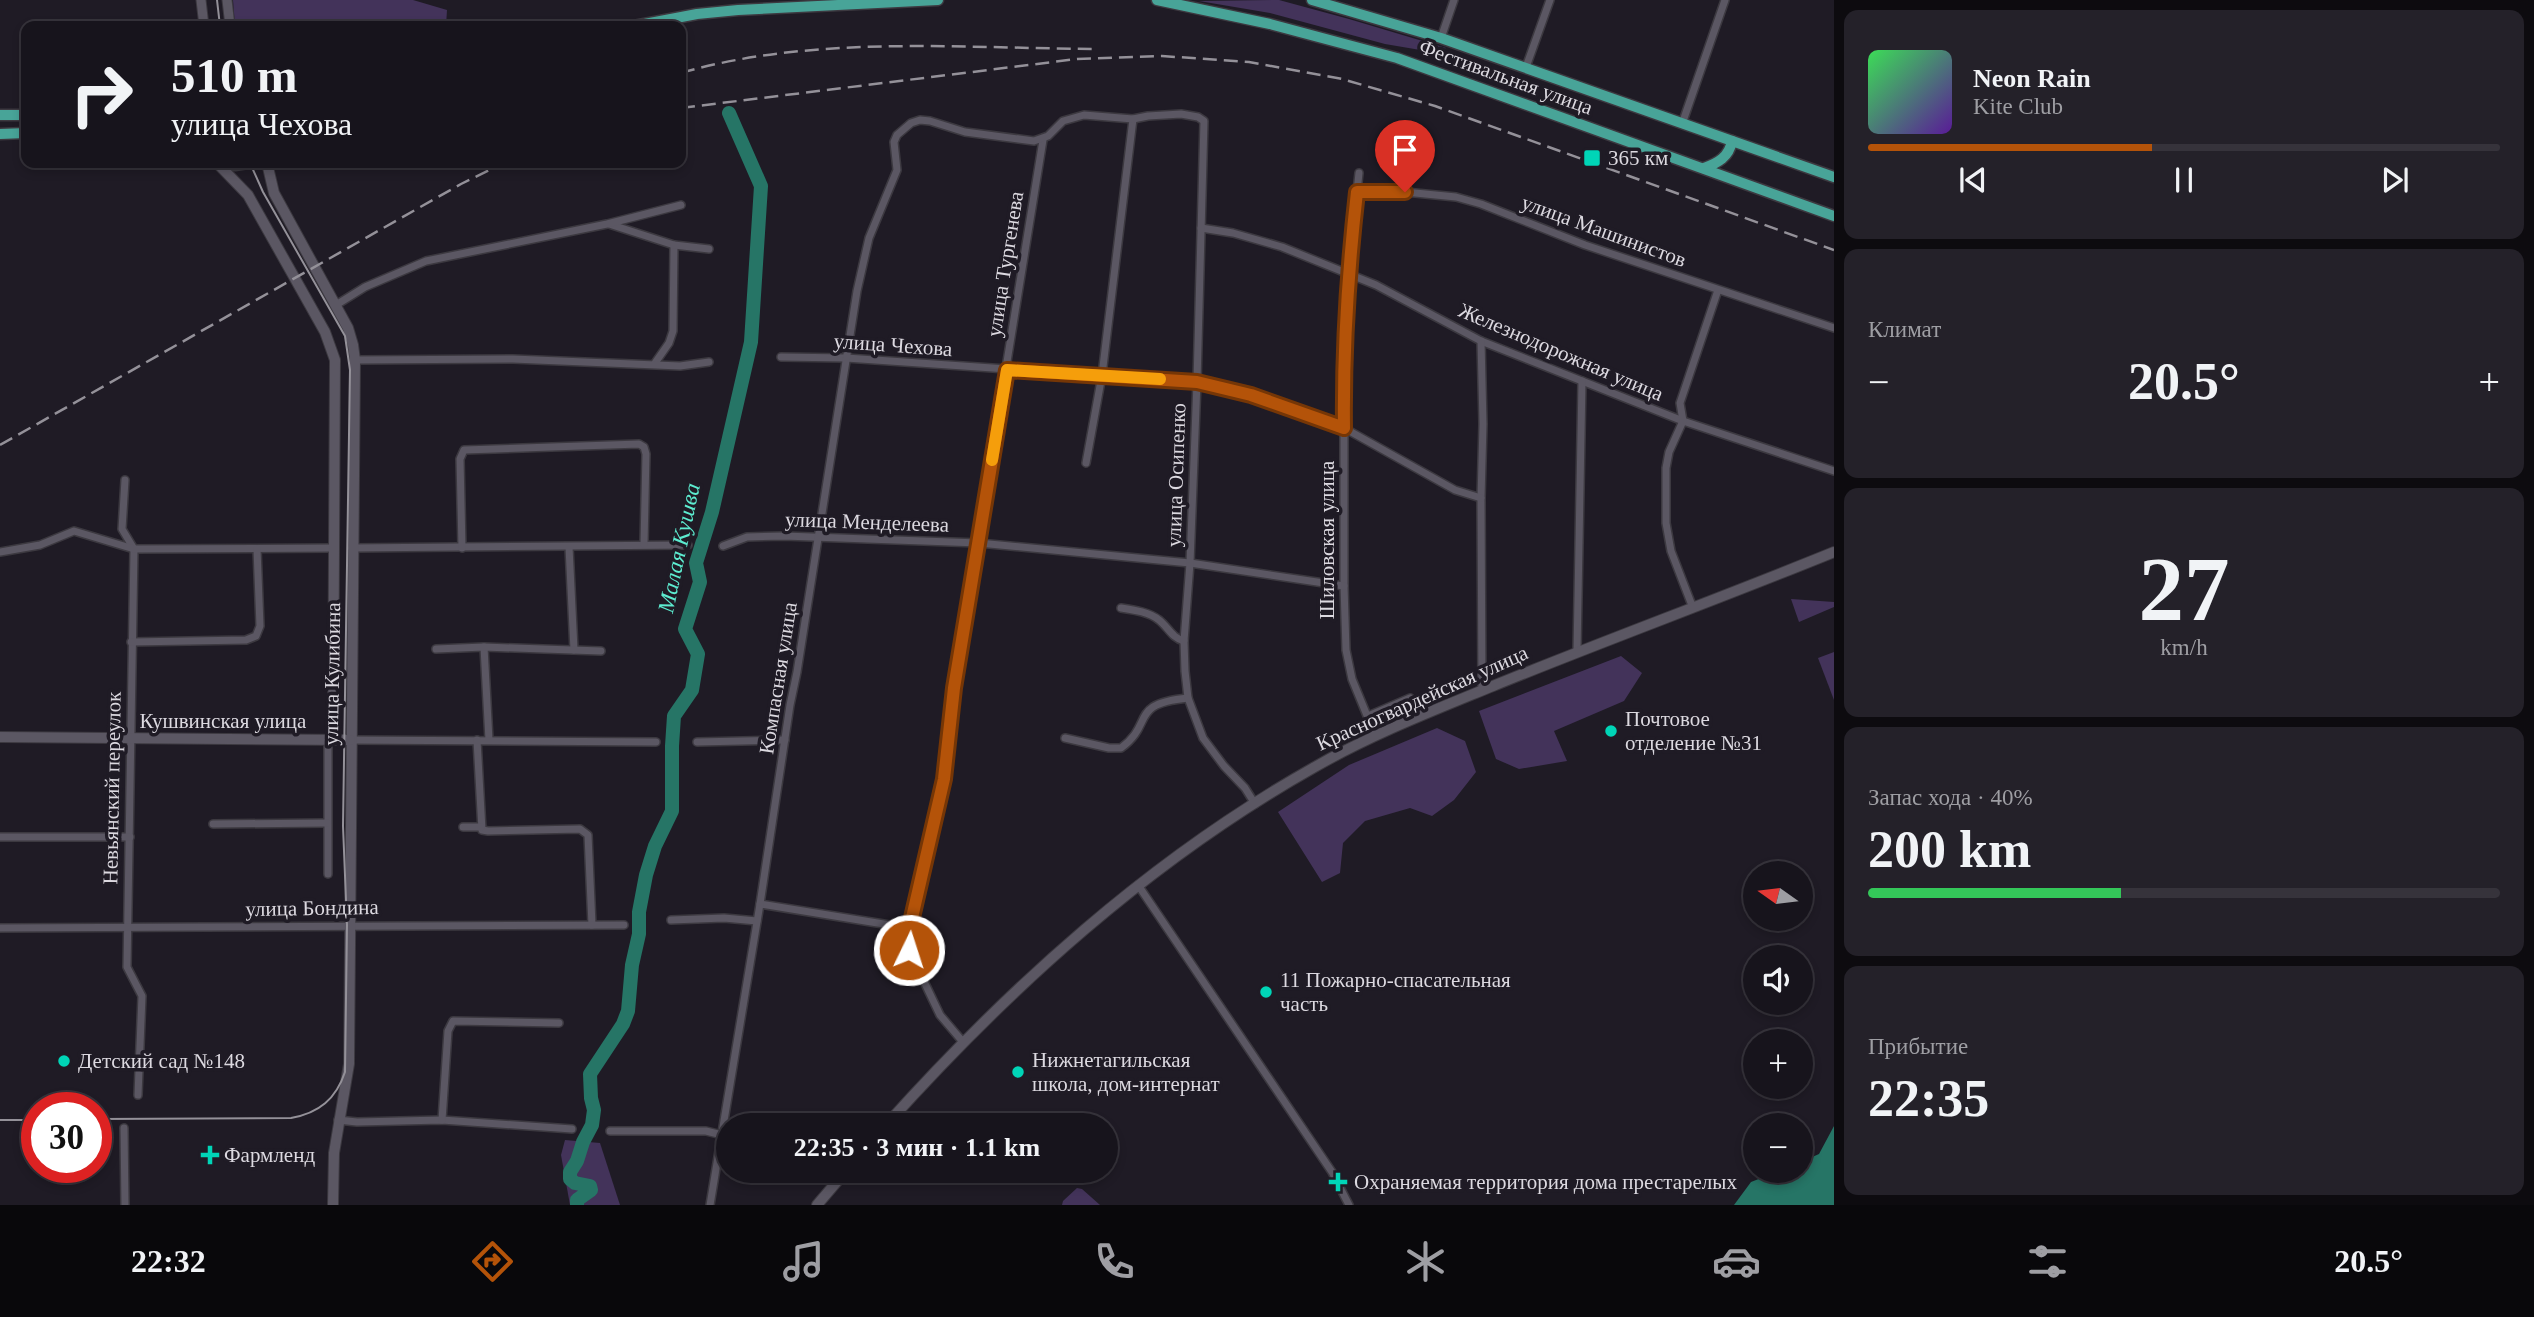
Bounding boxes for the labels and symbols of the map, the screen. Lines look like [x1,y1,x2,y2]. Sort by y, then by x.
street label: Фестивальная улица [1416,34,1597,120]
pin [1375,120,1435,192]
place label: 365 км [1608,146,1668,170]
marker: 365 км [1582,148,1602,168]
street label: улица Тургенева [982,189,1028,339]
street label: улица Машинистов [1518,190,1690,272]
street label: Железнодорожная улица [1455,298,1668,406]
street label: улица Чехова [833,329,954,361]
street label: улица Осипенко [1161,402,1191,548]
street label: Шиловская улица [1315,460,1339,619]
water label: Малая Кушва [653,481,705,616]
street label: улица Менделеева [785,507,950,537]
street label: Компасная улица [754,600,802,756]
street label: улица Кулибина [319,601,345,746]
street label: Красногвардейская улица [1312,640,1532,756]
street label: Невьянский переулок [98,691,126,885]
place label: Почтовое отделение №31 [1625,707,1762,755]
street label: Кушвинская улица [140,709,307,733]
marker: Почтовое отделение №31 [1603,723,1619,739]
north arrow [1743,861,1813,931]
street label: улица Бондина [245,895,380,921]
position arrow [872,913,946,987]
place label: 11 Пожарно-спасательная часть [1280,968,1511,1016]
marker: 11 Пожарно-спасательная часть [1258,984,1274,1000]
place label: Нижнетагильская школа, дом-интернат [1032,1048,1220,1096]
place label: Детский сад №148 [78,1049,245,1073]
marker: Детский сад №148 [56,1053,72,1069]
marker: Нижнетагильская школа, дом-интернат [1010,1064,1026,1080]
speed limit sign: 30 [21,1092,112,1183]
place label: Фармленд [224,1143,315,1167]
marker: Фармленд [202,1147,218,1163]
place label: Охраняемая территория дома престарелых [1354,1170,1737,1194]
marker: Охраняемая территория дома престарелых [1328,1172,1348,1192]

